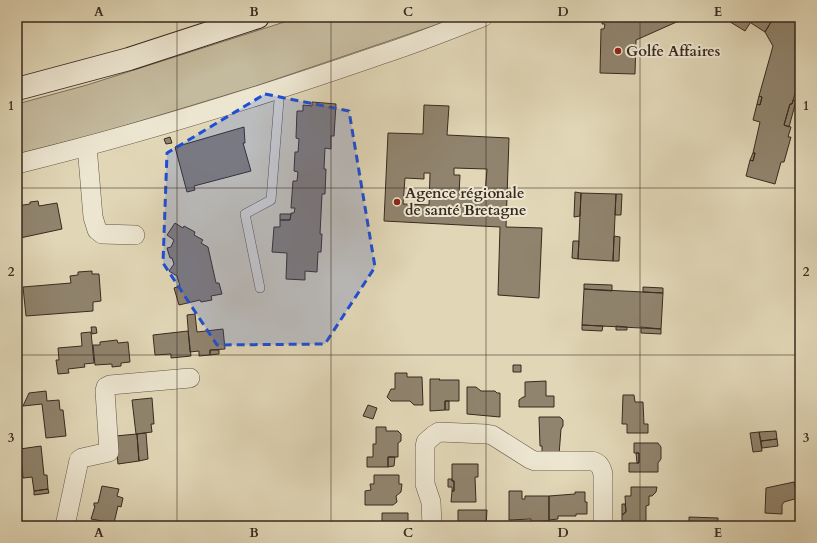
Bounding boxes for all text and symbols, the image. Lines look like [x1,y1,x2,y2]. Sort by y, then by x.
text: A [94,3,104,21]
text: B [249,3,259,21]
text: C [403,3,413,21]
text: D [557,3,569,21]
text: E [714,3,722,21]
place label: Golfe Affaires [626,41,720,61]
marker: Golfe Affaires [613,46,623,56]
text: 1 [8,97,14,115]
text: 1 [803,97,809,115]
place label: Agence régionale de santé Bretagne [405,183,527,220]
marker: Agence régionale de santé Bretagne [392,197,402,207]
text: 2 [8,263,15,281]
text: 2 [803,263,810,281]
text: 3 [8,429,15,447]
text: 3 [803,429,810,447]
text: A [94,524,104,542]
text: B [249,524,259,542]
text: C [403,524,413,542]
text: D [557,524,569,542]
text: E [714,524,722,542]

